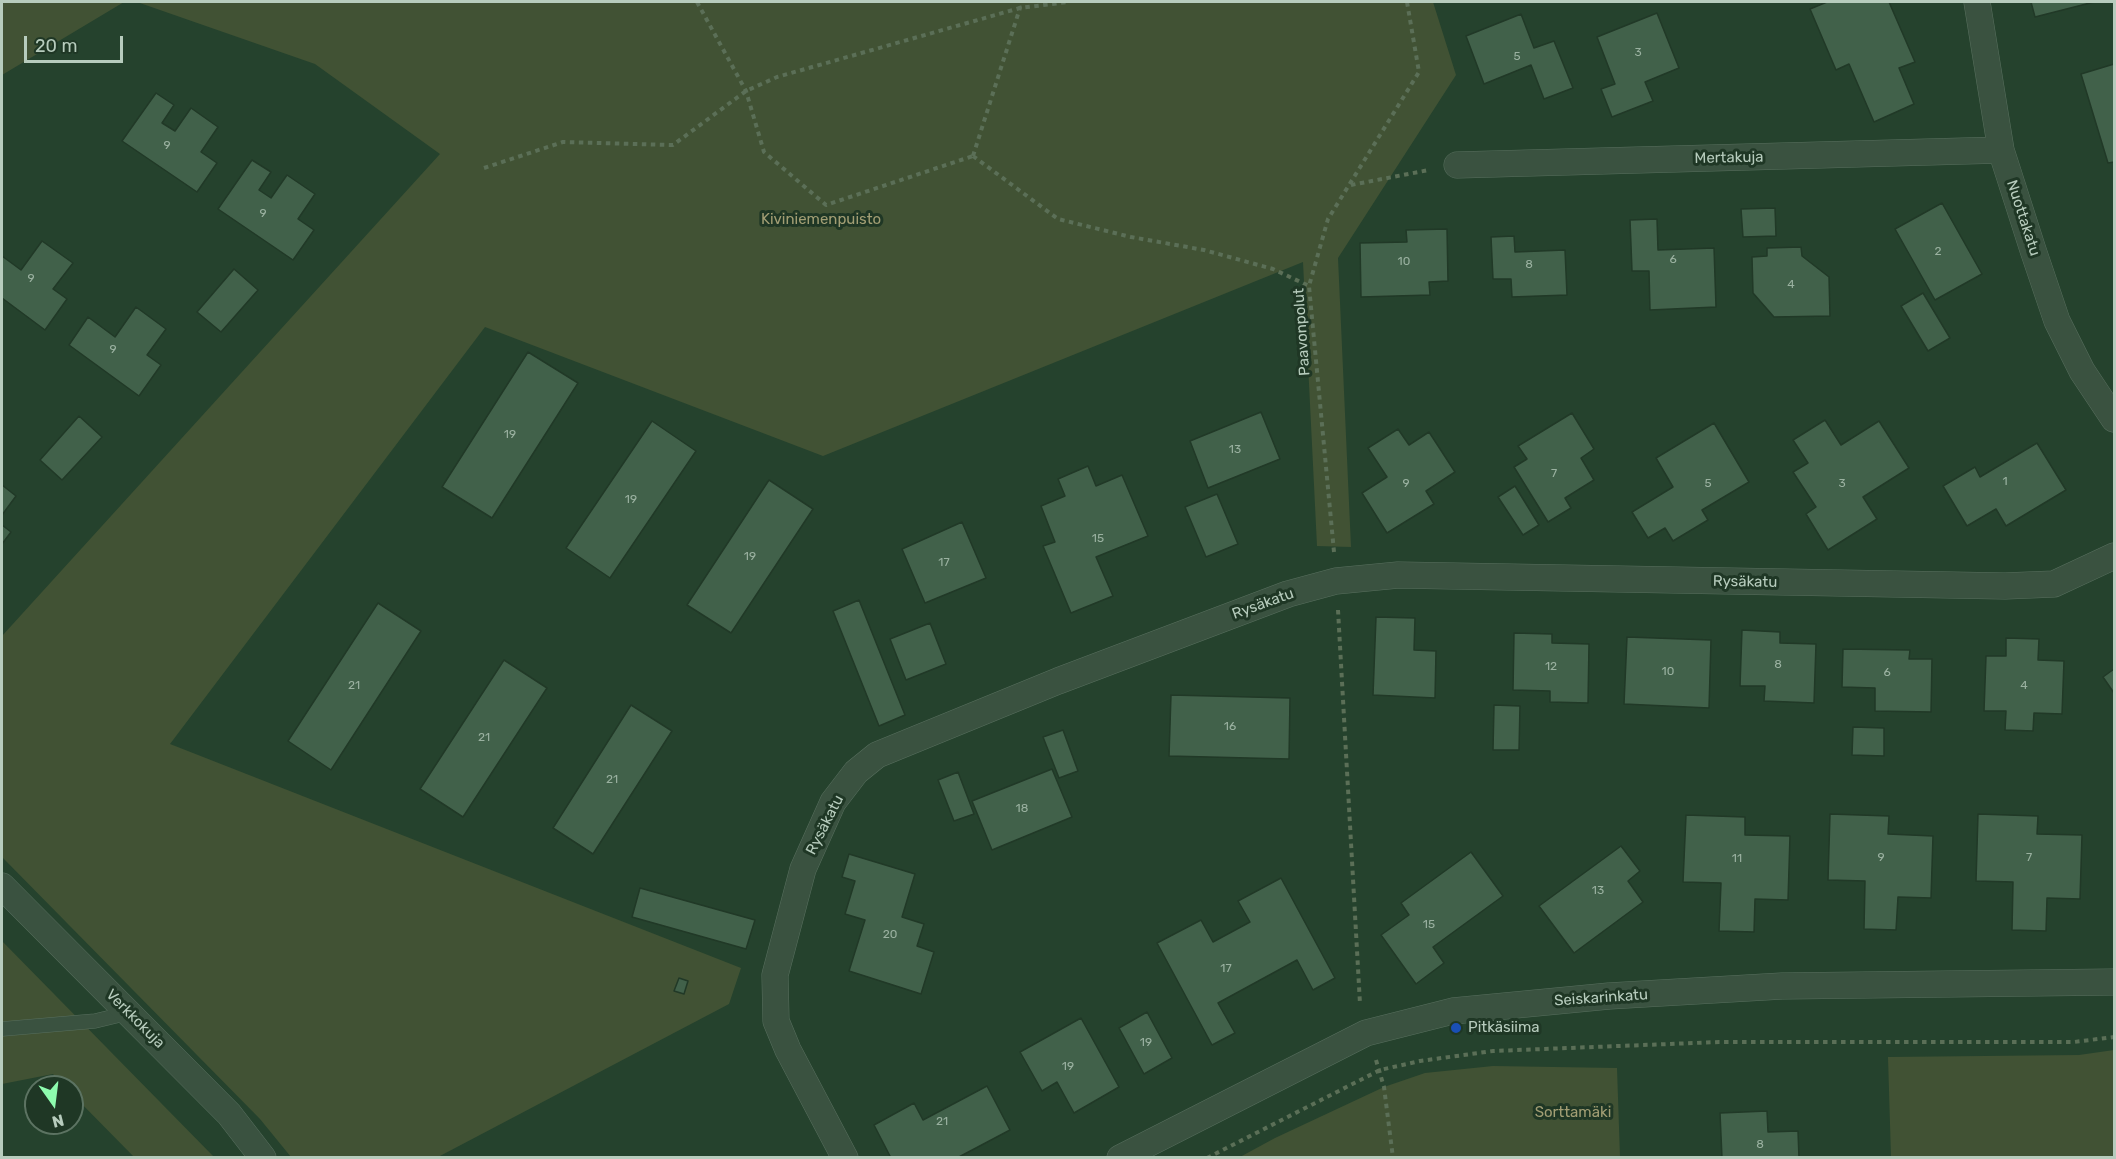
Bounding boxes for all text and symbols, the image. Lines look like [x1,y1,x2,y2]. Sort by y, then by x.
scale bar [27,24,126,62]
text: 20 m [35,35,77,57]
house number: 3 [1634,46,1642,60]
house number: 5 [1513,50,1521,64]
house number: 9 [163,139,171,153]
street label: Mertakuja [1694,148,1764,168]
street label: Nuottakatu [2002,178,2044,258]
house number: 9 [259,207,267,221]
park label: Kiviniemenpuisto [761,211,881,229]
house number: 2 [1934,245,1942,259]
house number: 6 [1669,253,1677,267]
house number: 10 [1398,255,1410,269]
house number: 8 [1525,258,1533,272]
house number: 9 [27,272,35,286]
house number: 4 [1787,278,1795,292]
street label: Paavonpolut [1290,288,1314,376]
house number: 9 [109,343,117,357]
house number: 19 [504,428,516,442]
house number: 13 [1229,443,1241,457]
house number: 7 [1551,467,1557,481]
house number: 1 [2002,475,2008,489]
house number: 9 [1402,477,1410,491]
house number: 5 [1704,477,1712,491]
house number: 3 [1838,477,1846,491]
house number: 19 [625,493,637,507]
house number: 15 [1092,532,1104,546]
house number: 19 [744,550,756,564]
house number: 17 [938,556,950,570]
street label: Rysäkatu [1713,572,1777,592]
street label: Rysäkatu [1230,585,1296,623]
house number: 8 [1774,658,1782,672]
house number: 12 [1545,660,1557,674]
house number: 10 [1662,665,1674,679]
house number: 6 [1883,666,1891,680]
house number: 21 [348,679,360,693]
house number: 4 [2020,679,2028,693]
house number: 16 [1224,720,1236,734]
house number: 21 [478,731,490,745]
house number: 21 [606,773,618,787]
street label: Rysäkatu [802,792,848,858]
house number: 18 [1016,802,1028,816]
house number: 9 [1877,851,1885,865]
house number: 7 [2026,851,2032,865]
house number: 11 [1732,852,1742,866]
house number: 13 [1592,884,1604,898]
house number: 15 [1423,918,1435,932]
house number: 20 [883,928,897,942]
house number: 17 [1220,962,1232,976]
street label: Verkkokuja [102,986,168,1052]
street label: Seiskarinkatu [1553,986,1649,1010]
place label: Pitkäsiima [1468,1019,1540,1037]
marker: Pitkäsiima [1449,1021,1463,1035]
house number: 19 [1140,1036,1152,1050]
house number: 19 [1062,1060,1074,1074]
north arrow [24,1075,84,1135]
park label: Sorttamäki [1535,1104,1611,1122]
text: N [50,1110,66,1132]
house number: 21 [936,1115,948,1129]
house number: 8 [1756,1138,1764,1152]

